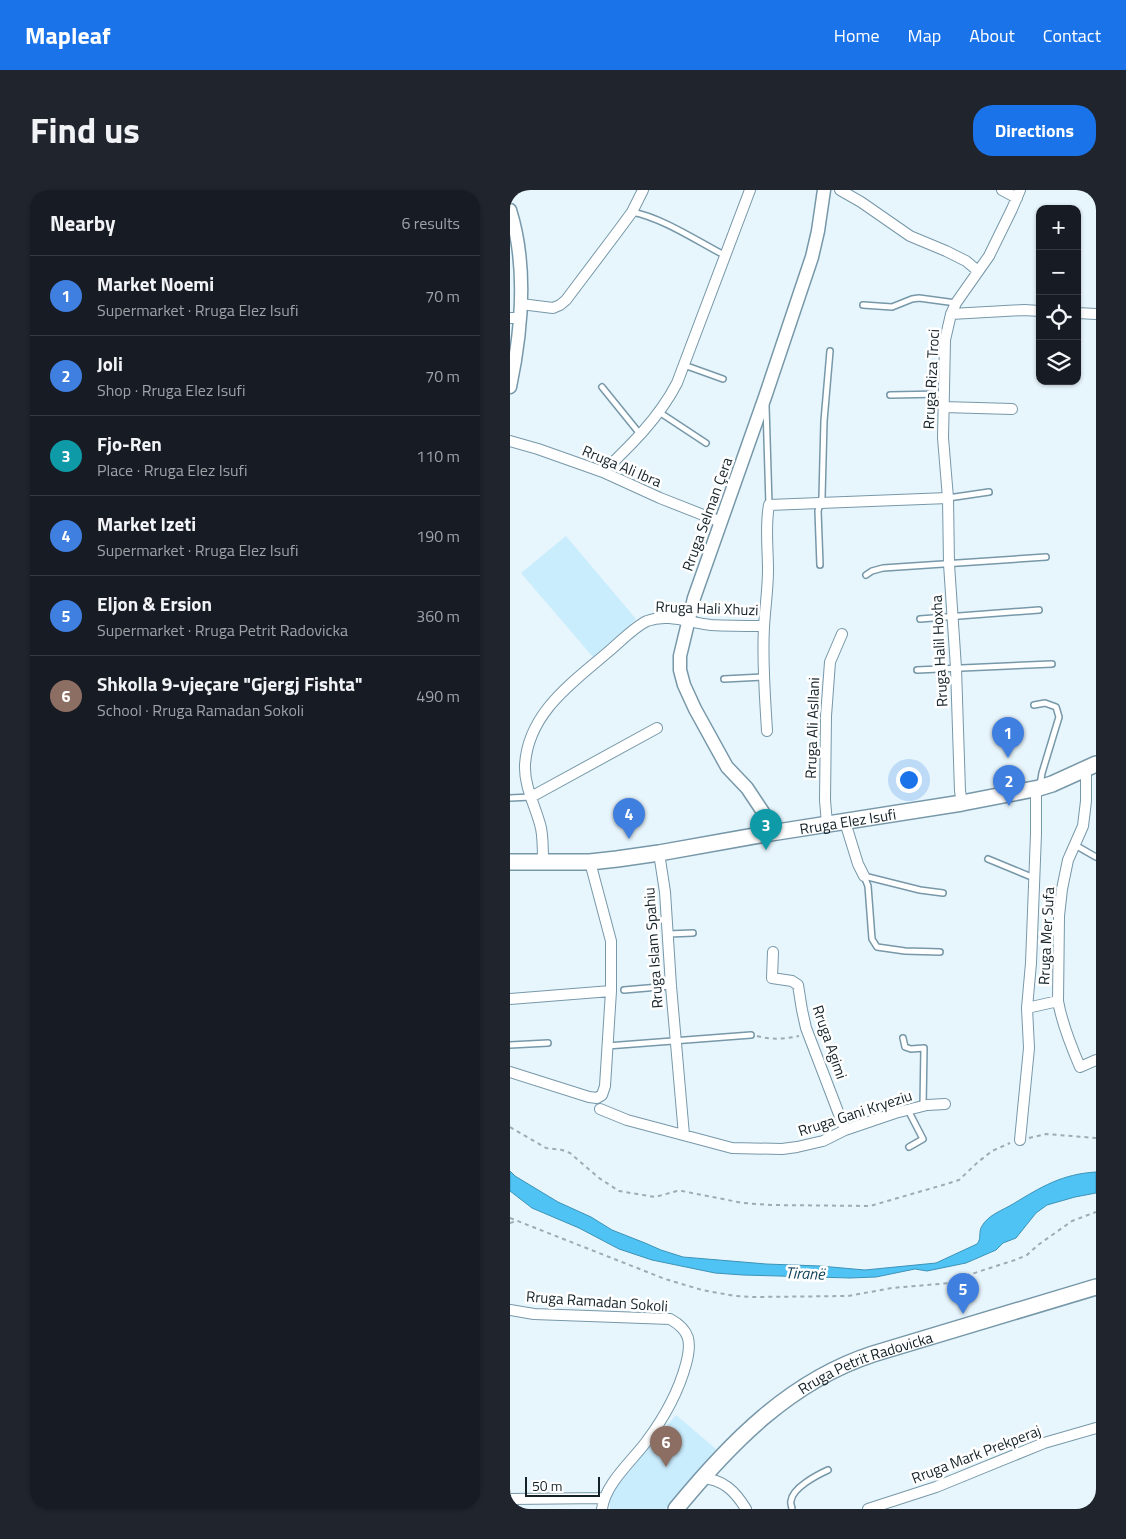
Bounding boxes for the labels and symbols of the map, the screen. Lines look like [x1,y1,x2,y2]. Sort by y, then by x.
street label: Rruga Riza Troci [917,328,945,430]
street label: Rruga Ali Ibra [579,439,666,493]
street label: Rruga Selman Çera [676,453,738,574]
street label: Rruga Halil Hoxha [925,594,953,708]
street label: Rruga Hali Xhuzi [655,595,759,621]
street label: Rruga Ali Asllani [799,677,825,779]
pin: 1 [992,717,1024,758]
pin: 2 [993,765,1025,806]
your location [896,767,922,793]
pin: 4 [613,798,645,839]
street label: Rruga Elez Isufi [798,802,898,840]
pin: 3 [750,809,782,850]
street label: Rruga Mer Sufa [1032,886,1060,986]
street label: Rruga Islam Spahiu [637,887,669,1009]
street label: Rruga Agimi [807,1002,853,1082]
street label: Rruga Gani Kryeziu [795,1084,915,1142]
water label: Tiranë [785,1260,827,1286]
pin: 5 [947,1273,979,1314]
street label: Rruga Ramadan Sokoli [525,1285,669,1317]
street label: Rruga Petrit Radovicka [793,1325,936,1400]
street label: Rruga Mark Prekperaj [908,1419,1044,1489]
pin: 6 [650,1426,682,1467]
scale bar [525,1474,600,1497]

